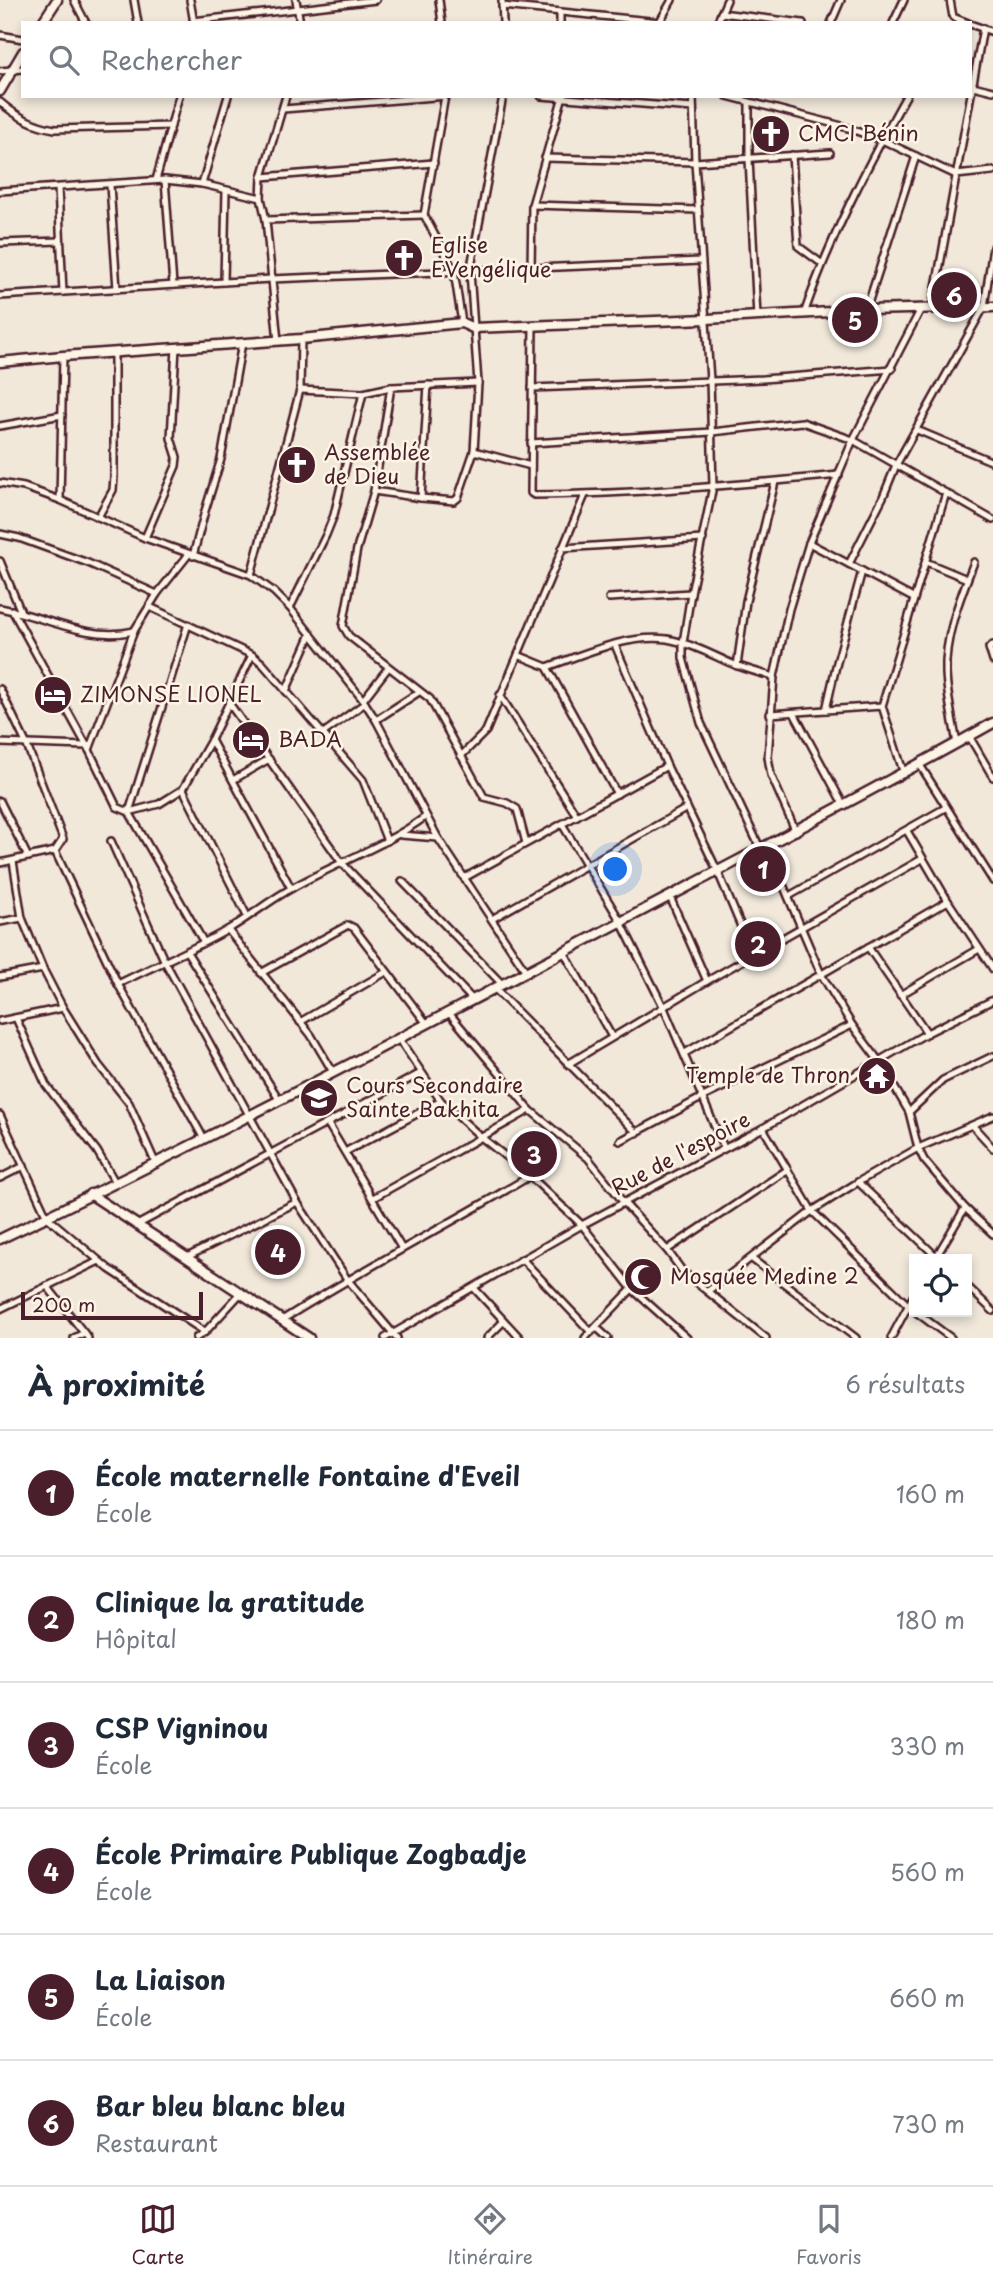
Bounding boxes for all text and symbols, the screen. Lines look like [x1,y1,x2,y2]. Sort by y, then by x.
search box [21,21,972,98]
text: Rechercher [101,40,242,79]
icon: search [45,41,83,79]
church icon: CMCI Bénin [750,113,792,155]
place label: CMCI Bénin [798,116,919,148]
place label: Eglise EVengélique [431,228,552,284]
church icon: Eglise EVengélique [383,237,425,279]
pin: 6 [931,269,977,321]
pin: 5 [832,294,878,346]
place label: Assemblée de Dieu [324,435,431,491]
church icon: Assemblée de Dieu [276,444,318,486]
hotel icon: ZIMONSE LIONEL [32,674,74,716]
place label: ZIMONSE LIONEL [80,677,262,709]
hotel icon: BADA [230,719,272,761]
place label: BADA [278,722,342,754]
pin: 1 [740,843,786,895]
your location [598,852,632,886]
pin: 2 [735,918,781,970]
temple icon: Temple de Thron [856,1055,898,1097]
place label: Temple de Thron [686,1058,850,1090]
place label: Cours Secondaire Sainte Bakhita [346,1068,523,1124]
school or university icon: Cours Secondaire Sainte Bakhita [298,1077,340,1119]
street label: Rue de l'espoire [605,1102,755,1202]
pin: 3 [511,1128,557,1180]
pin: 4 [255,1226,301,1278]
map controls [909,1254,972,1317]
button: locate [909,1254,972,1317]
mosque icon: Mosquée Medine 2 [622,1256,664,1298]
place label: Mosquée Medine 2 [670,1259,859,1291]
scale bar [21,1289,203,1321]
text: 200 m [32,1290,95,1318]
text: À proximité [28,1361,205,1406]
text: 6 résultats [846,1366,965,1401]
text: École maternelle Fontaine d'Eveil [95,1456,520,1495]
text: 1 [46,1476,57,1511]
text: 160 m [896,1476,965,1511]
text: École [95,1495,152,1530]
text: Clinique la gratitude [95,1582,364,1621]
text: 2 [43,1602,59,1637]
text: 180 m [896,1602,965,1637]
text: Hôpital [95,1621,177,1656]
text: CSP Vigninou [95,1708,269,1747]
text: 3 [43,1728,59,1763]
text: 330 m [889,1728,965,1763]
text: École [95,1747,152,1782]
text: École Primaire Publique Zogbadje [95,1834,527,1873]
text: 4 [43,1854,59,1889]
text: 560 m [890,1854,965,1889]
text: École [95,1873,152,1908]
text: La Liaison [95,1960,226,1999]
text: 5 [44,1980,58,2015]
text: 660 m [889,1980,965,2015]
text: École [95,1999,152,2034]
text: Bar bleu blanc bleu [95,2086,346,2125]
text: 6 [43,2106,59,2141]
text: 730 m [892,2106,965,2141]
text: Restaurant [95,2125,218,2160]
tab: Carte [132,2200,184,2270]
tab: Itinéraire [448,2200,533,2270]
tab: Favoris [796,2200,861,2270]

